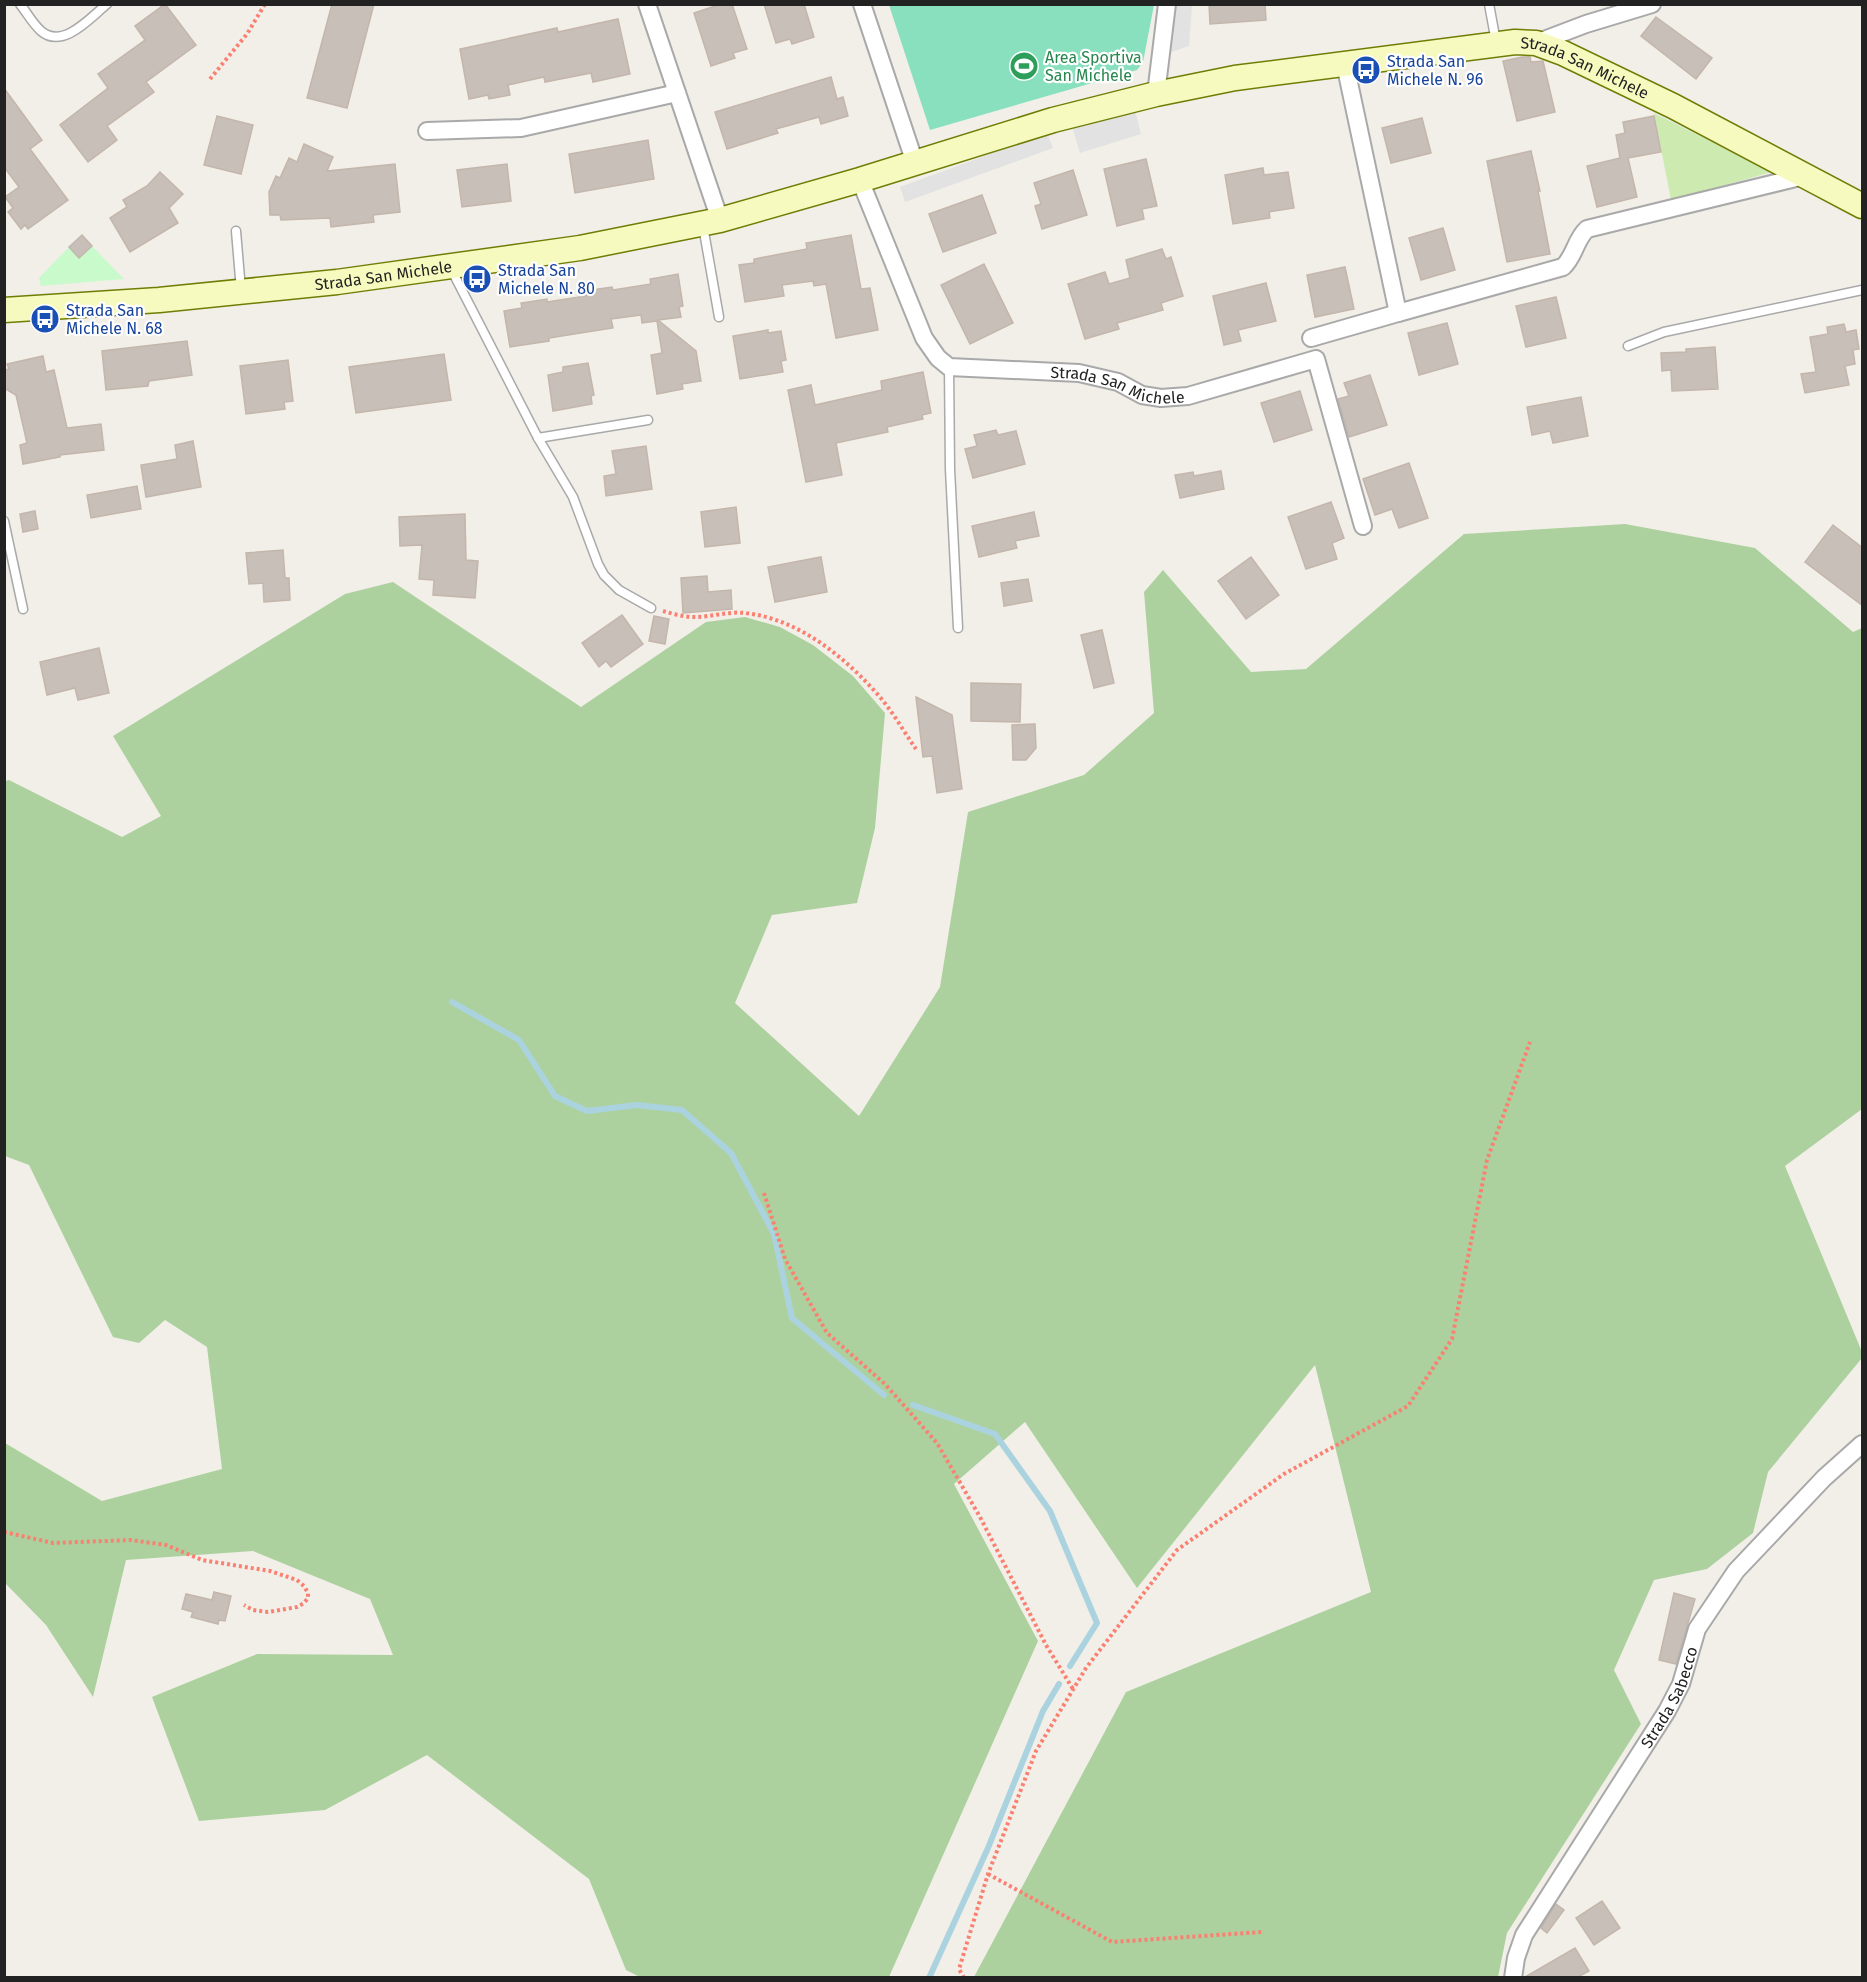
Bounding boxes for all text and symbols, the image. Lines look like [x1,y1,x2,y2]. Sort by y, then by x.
street label: Strada San Michele [1520,33,1652,102]
place label: Area Sportiva San Michele [1045,48,1142,85]
sports icon: Area Sportiva San Michele [1008,50,1040,82]
place label: Strada San Michele N. 96 [1387,52,1483,89]
bus stop icon: Strada San Michele N. 96 [1350,54,1382,86]
street label: Strada San Michele [314,257,453,294]
place label: Strada San Michele N. 80 [498,261,595,298]
bus stop icon: Strada San Michele N. 80 [461,263,493,295]
place label: Strada San Michele N. 68 [66,301,163,338]
bus stop icon: Strada San Michele N. 68 [29,303,61,335]
street label: Strada San Michele [1050,362,1185,408]
street label: Strada Sabecco [1636,1644,1701,1751]

